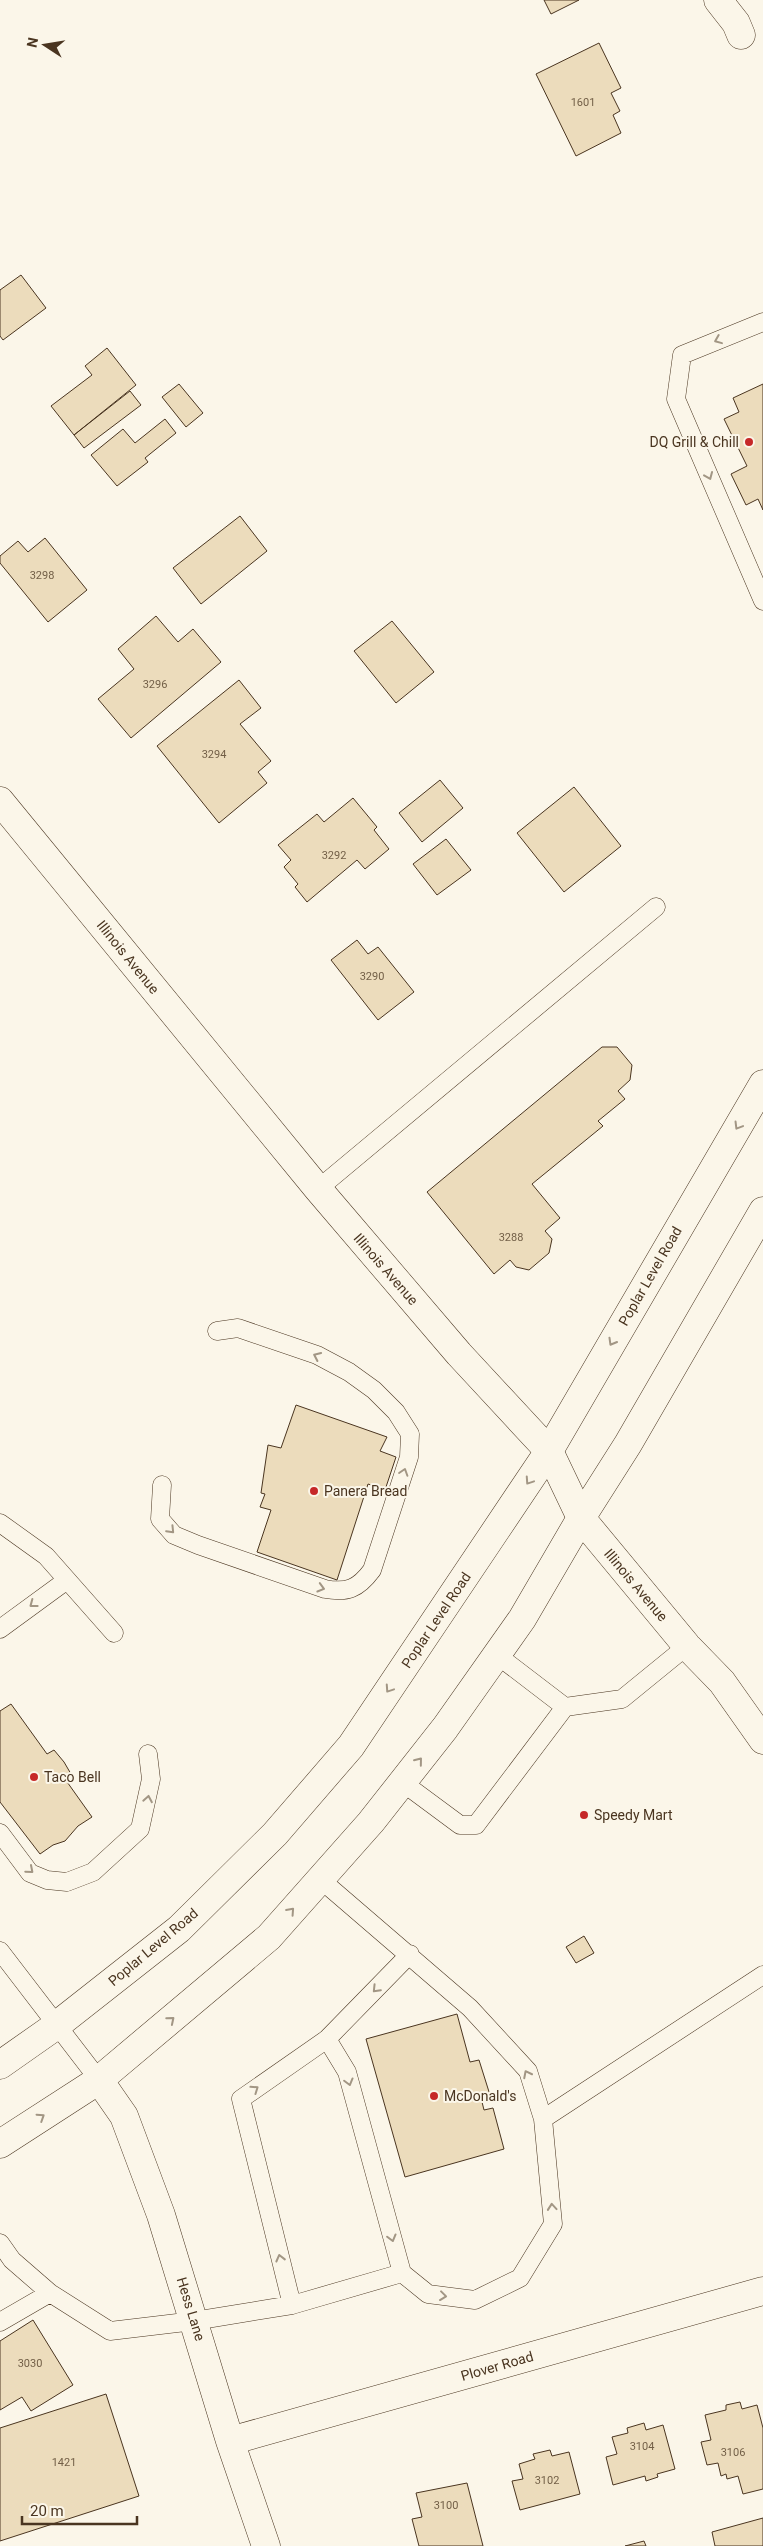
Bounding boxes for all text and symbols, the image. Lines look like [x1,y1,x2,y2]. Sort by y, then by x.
north arrow [20,20,70,70]
text: N [23,36,41,49]
house number: 1601 [571,96,595,109]
one-way arrow [714,334,723,344]
place label: DQ Grill & Chill [650,434,739,450]
marker: DQ Grill & Chill [743,436,755,448]
one-way arrow [702,471,713,480]
house number: 3298 [30,569,54,582]
house number: 3296 [143,678,167,691]
house number: 3294 [202,748,226,761]
house number: 3292 [322,849,346,862]
street label: Illinois Avenue [94,917,162,997]
house number: 3290 [360,970,384,983]
one-way arrow [735,1120,745,1129]
street label: Poplar Level Road [615,1224,685,1328]
street label: Illinois Avenue [351,1230,421,1308]
house number: 3288 [499,1231,523,1244]
one-way arrow [609,1336,619,1345]
one-way arrow [313,1351,322,1362]
one-way arrow [398,1468,408,1477]
one-way arrow [526,1475,535,1485]
place label: Panera Bread [324,1483,407,1499]
marker: Panera Bread [308,1485,320,1497]
one-way arrow [165,1524,174,1533]
street label: Illinois Avenue [601,1546,671,1624]
street label: Poplar Level Road [398,1569,474,1671]
one-way arrow [317,1582,325,1592]
one-way arrow [30,1599,39,1607]
one-way arrow [386,1683,395,1692]
one-way arrow [413,1758,421,1767]
place label: Taco Bell [44,1769,101,1785]
marker: Taco Bell [28,1771,40,1783]
one-way arrow [142,1795,153,1803]
place label: Speedy Mart [594,1807,673,1823]
marker: Speedy Mart [578,1809,590,1821]
one-way arrow [25,1865,34,1874]
street label: Poplar Level Road [105,1905,201,1989]
one-way arrow [285,1908,294,1917]
one-way arrow [373,1983,382,1992]
one-way arrow [165,2018,174,2026]
one-way arrow [523,2070,533,2079]
one-way arrow [344,2077,354,2085]
one-way arrow [249,2086,259,2095]
place label: McDonald's [444,2088,517,2104]
marker: McDonald's [428,2090,440,2102]
one-way arrow [36,2114,45,2124]
one-way arrow [547,2203,558,2211]
one-way arrow [387,2234,397,2242]
one-way arrow [276,2254,286,2262]
street label: Hess Lane [174,2275,208,2343]
one-way arrow [439,2290,447,2301]
street label: Plover Road [459,2348,535,2384]
house number: 3030 [18,2357,42,2370]
house number: 3104 [630,2440,654,2453]
house number: 3106 [721,2446,745,2459]
house number: 1421 [52,2456,76,2469]
house number: 3102 [535,2474,559,2487]
scale bar [22,2494,138,2526]
house number: 3100 [434,2499,458,2512]
text: 20 m [30,2502,64,2520]

